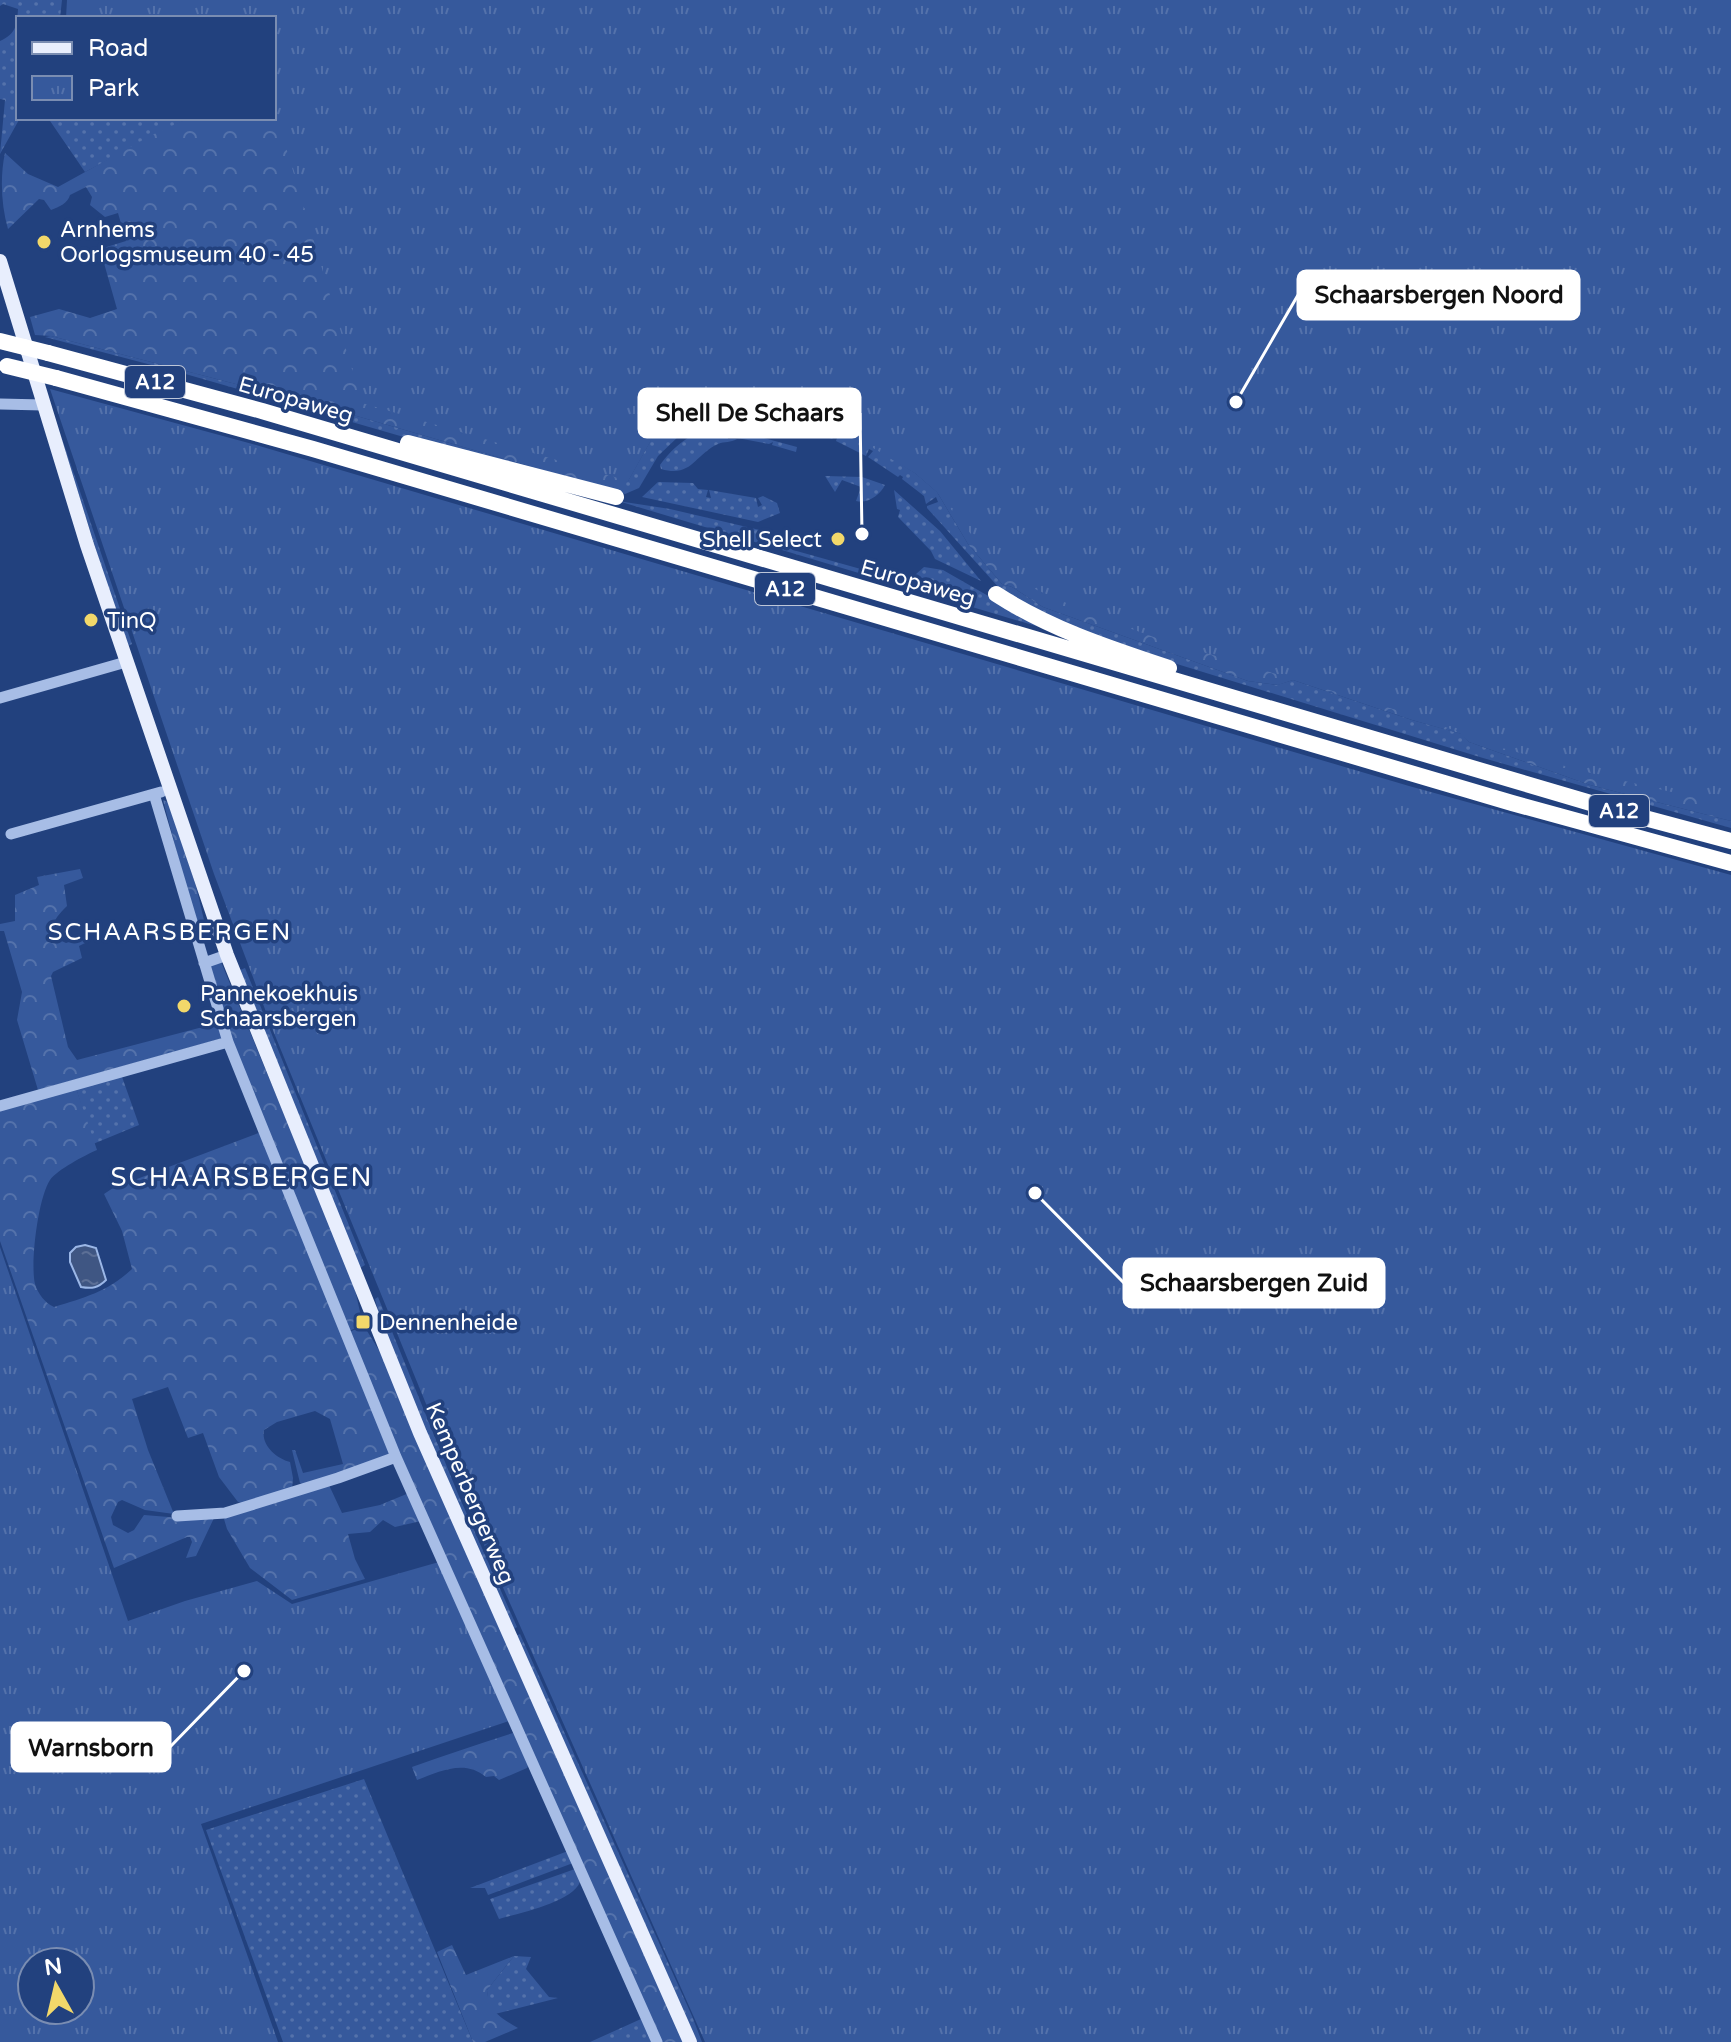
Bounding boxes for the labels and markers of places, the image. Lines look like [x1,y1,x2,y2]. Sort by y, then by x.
place label: Arnhems Oorlogsmuseum 40 - 45 [60,217,314,268]
marker: Arnhems Oorlogsmuseum 40 - 45 [35,233,53,251]
callout: Schaarsbergen Noord [1298,271,1579,319]
callout: Shell De Schaars [639,389,860,437]
place label: Shell Select [702,527,822,553]
marker: Shell Select [829,530,847,548]
place label: TinQ [107,608,157,634]
marker: TinQ [82,611,100,629]
place label: Pannekoekhuis Schaarsbergen [200,981,358,1032]
marker: Pannekoekhuis Schaarsbergen [175,997,193,1015]
callout: Schaarsbergen Zuid [1124,1259,1384,1307]
place label: Dennenheide [379,1310,518,1336]
marker: Dennenheide [354,1313,372,1331]
callout: Warnsborn [12,1723,170,1771]

